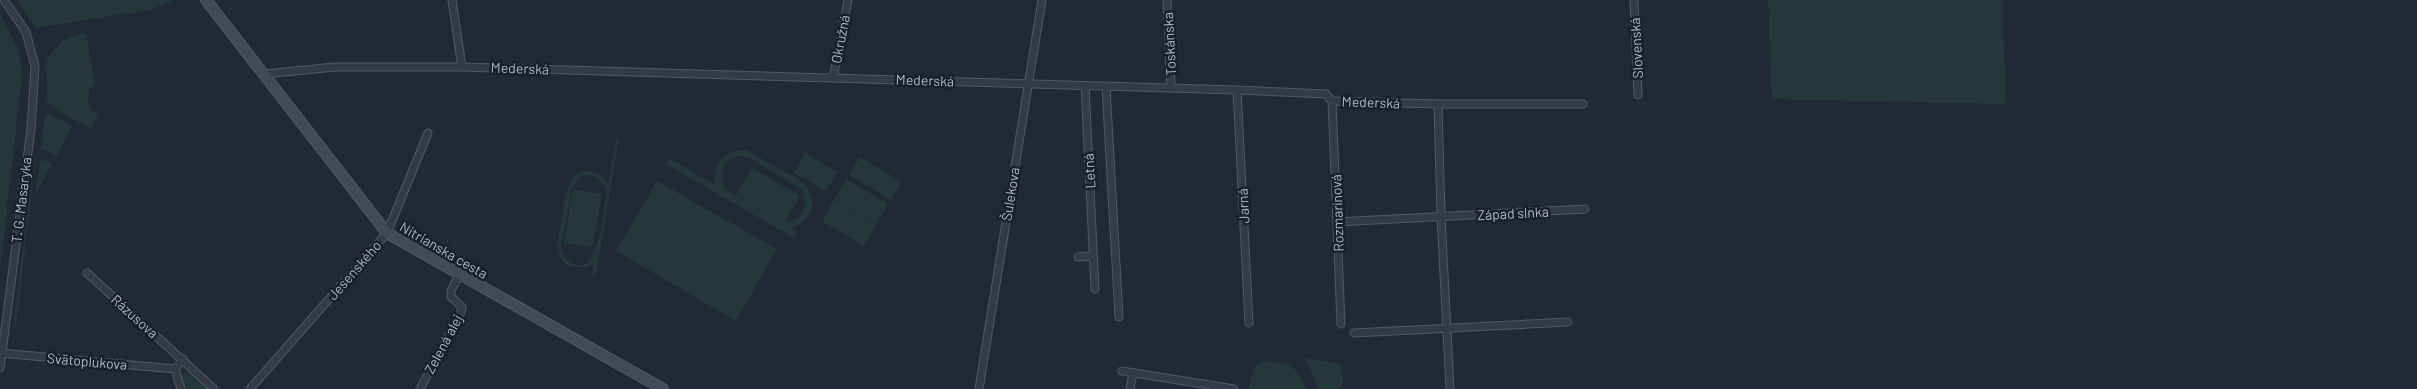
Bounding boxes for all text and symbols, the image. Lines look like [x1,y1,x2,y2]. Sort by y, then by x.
street label: Toskánska [1159,12,1179,76]
street label: Okružná [827,13,853,65]
street label: Slovenská [1626,17,1646,79]
street label: Mederská [491,58,549,78]
street label: Mederská [896,70,954,90]
street label: Mederská [1342,92,1400,112]
street label: Letná [1080,153,1098,189]
street label: T. G. Masaryka [7,156,35,244]
street label: Šulekova [997,166,1023,222]
street label: Rozmarínová [1327,174,1347,252]
street label: Jarná [1234,188,1252,224]
street label: Západ slnka [1477,203,1549,223]
street label: Nitrianska cesta [397,218,491,282]
street label: Jesenského [324,237,384,303]
street label: Rázusova [108,291,162,341]
street label: Zelená alej [420,311,466,377]
street label: Svätoplukova [46,349,128,373]

